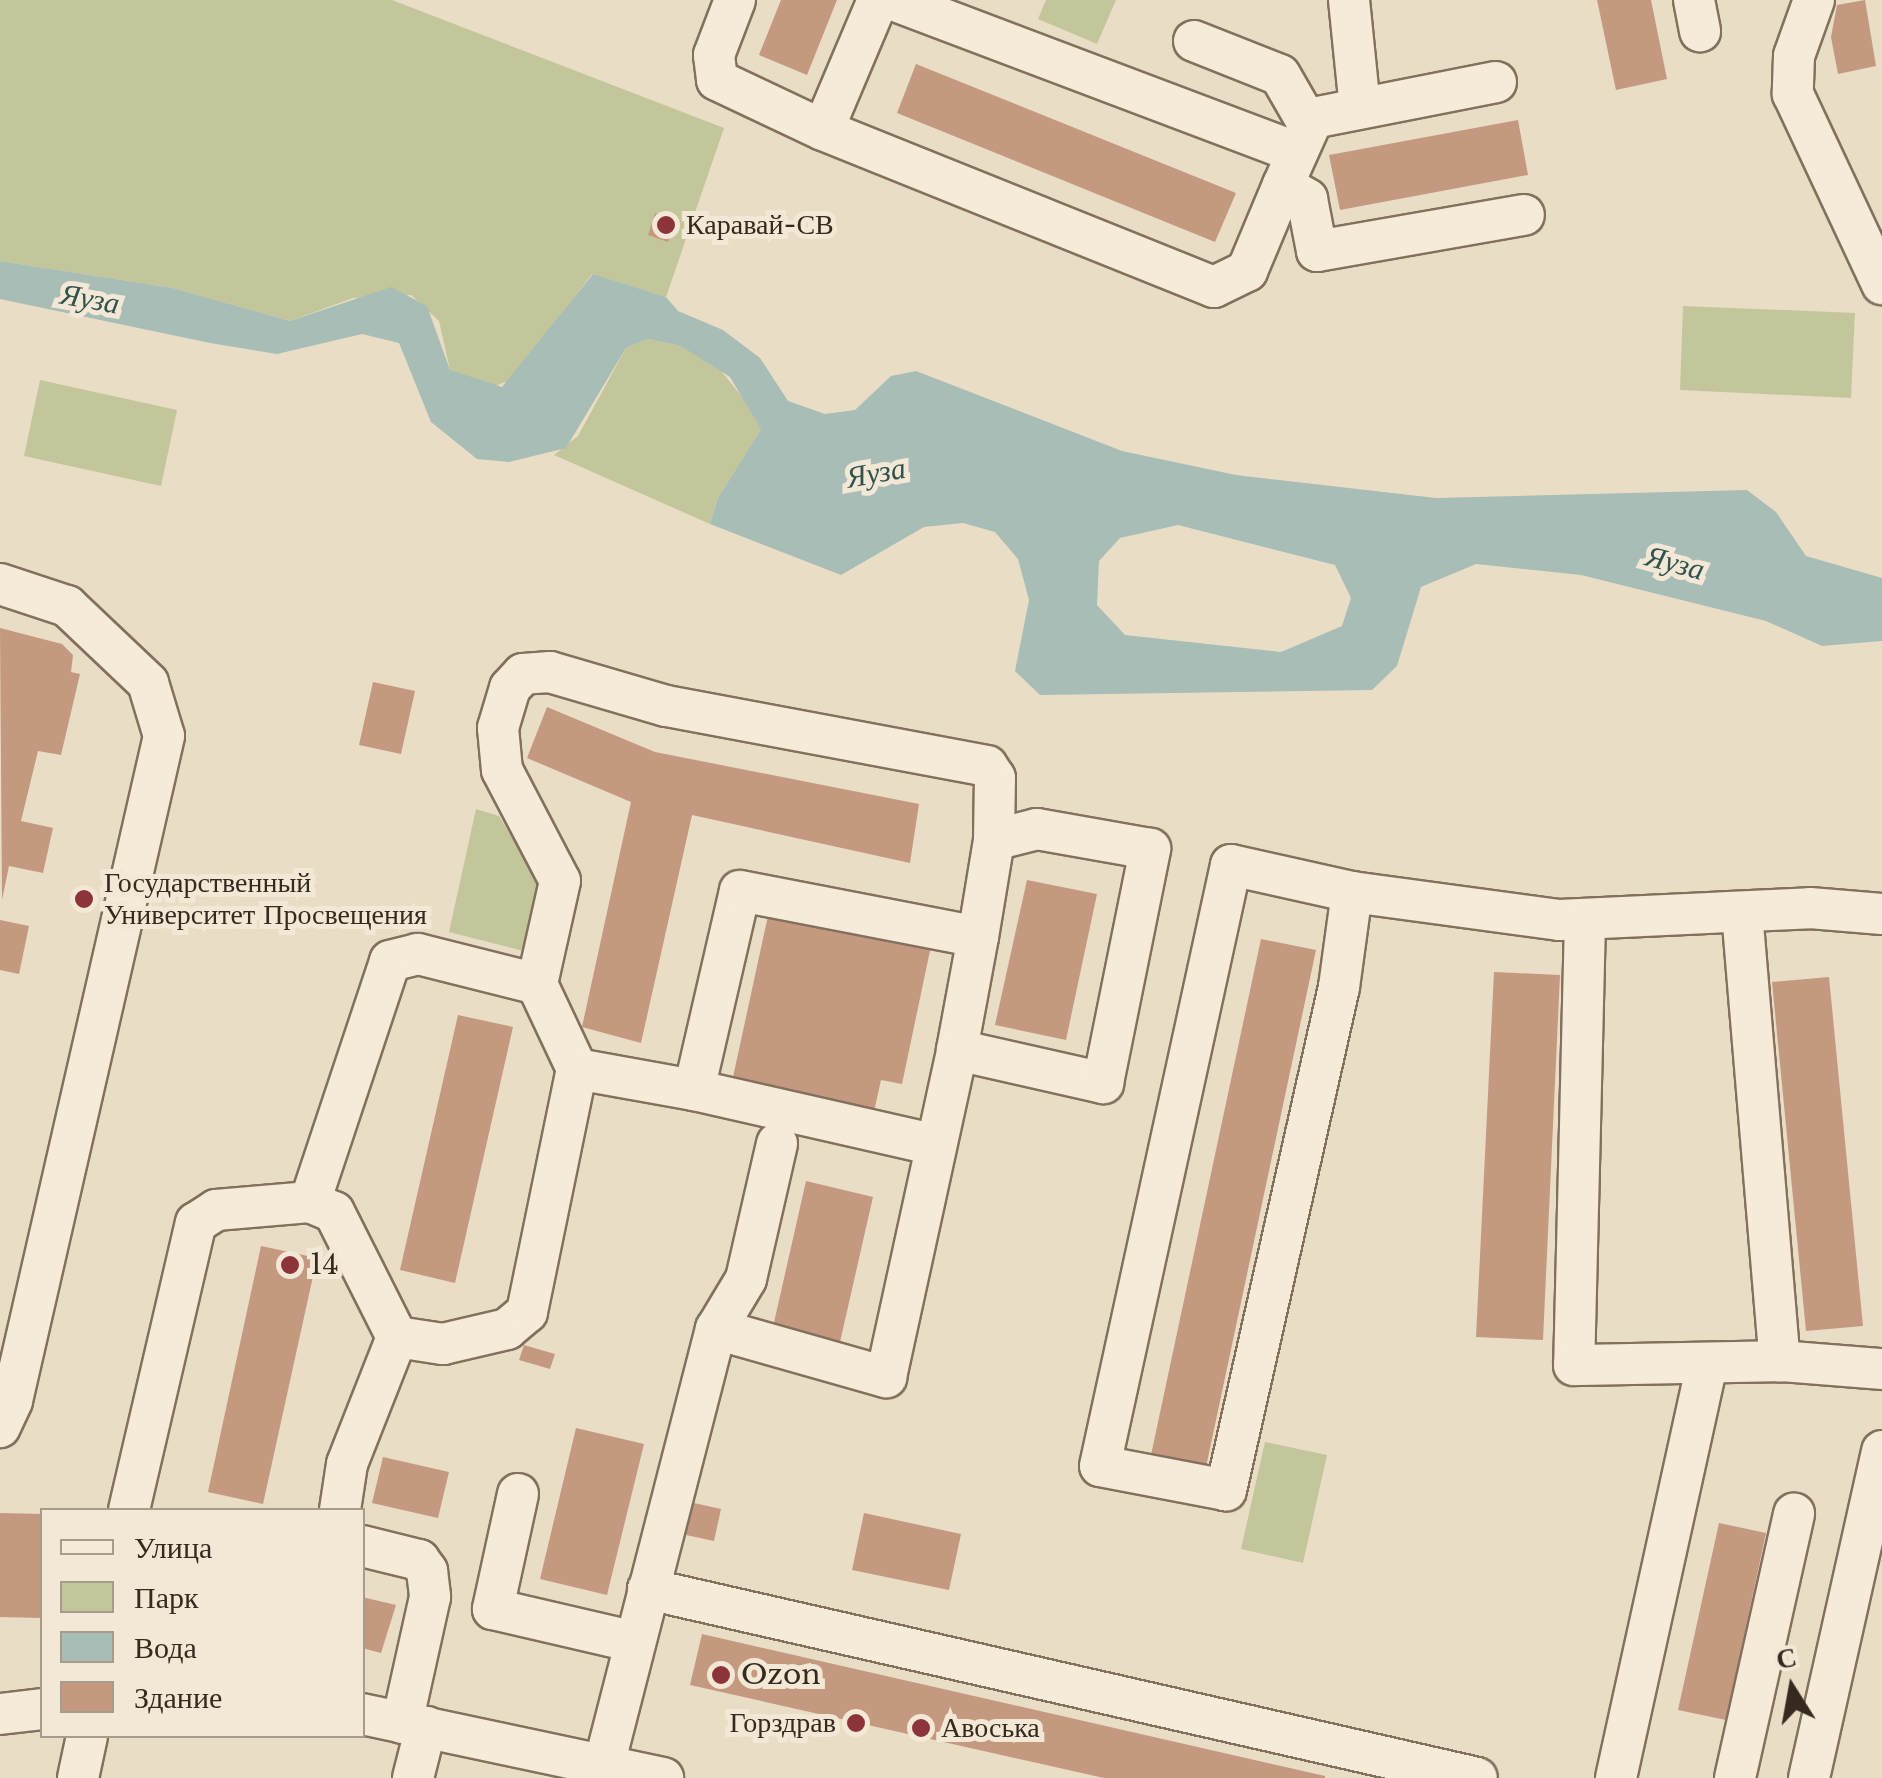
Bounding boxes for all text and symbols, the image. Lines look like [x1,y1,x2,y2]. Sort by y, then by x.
place label: Каравай-СВ [686,208,834,242]
marker: Каравай-СВ [655,214,677,236]
water label: Яуза [58,276,122,322]
water label: Яуза [844,450,908,496]
water label: Яуза [1642,538,1708,588]
place label: Государственный Университет Просвещения [104,866,427,932]
marker: Государственный Университет Просвещения [73,888,95,910]
place label: 14 [310,1248,339,1282]
marker: 14 [279,1254,301,1276]
legend [40,1508,365,1738]
text: Улица [134,1529,212,1566]
text: Парк [134,1579,199,1616]
text: Вода [134,1629,197,1666]
north arrow [1742,1638,1842,1738]
text: С [1773,1639,1799,1677]
place label: Ozon [741,1658,820,1692]
marker: Ozon [710,1664,732,1686]
text: Здание [134,1679,222,1716]
place label: Горздрав [729,1706,836,1740]
place label: Авоська [941,1711,1040,1745]
marker: Горздрав [845,1712,867,1734]
marker: Авоська [910,1717,932,1739]

